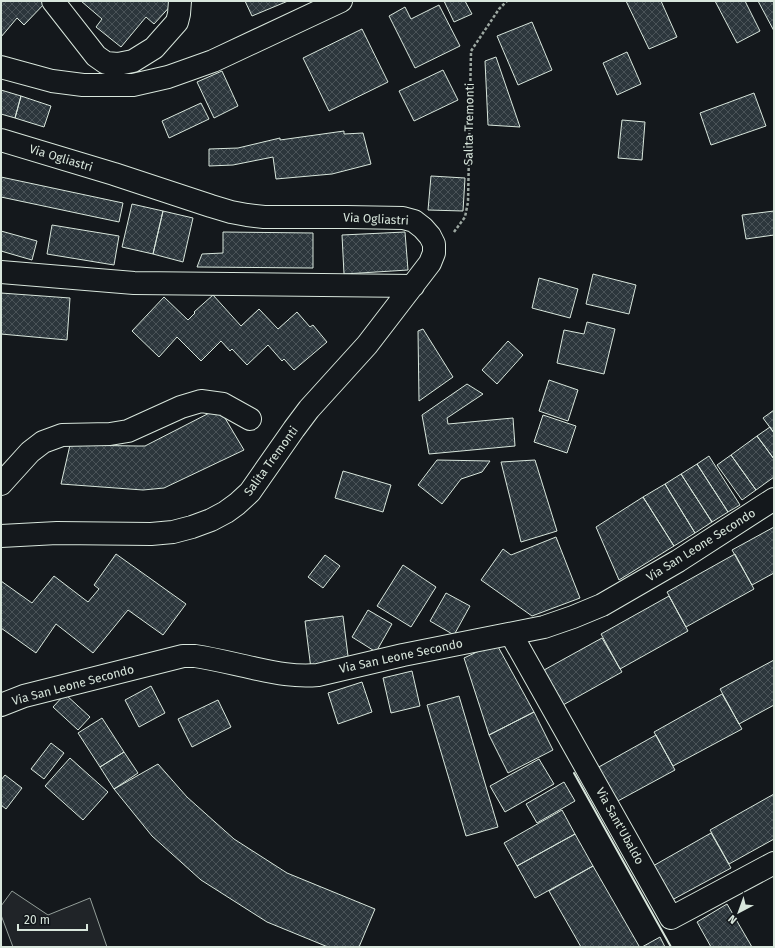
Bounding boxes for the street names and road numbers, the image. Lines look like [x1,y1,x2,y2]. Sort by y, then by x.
street label: Salita Tremonti [461,83,477,165]
street label: Via Ogliastri [28,142,94,174]
street label: Via Ogliastri [343,210,409,228]
street label: Salita Tremonti [241,424,301,498]
street label: Via San Leone Secondo [644,506,758,584]
street label: Via San Leone Secondo [338,636,464,676]
street label: Via San Leone Secondo [10,662,136,708]
street label: Via Sant'Ubaldo [593,785,647,867]

